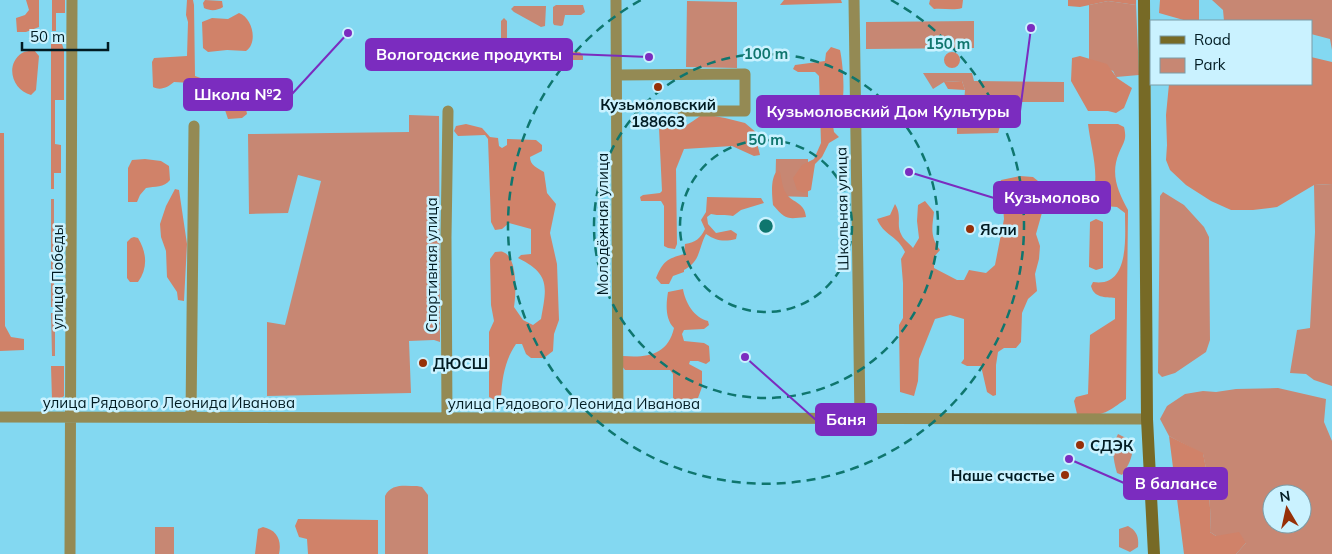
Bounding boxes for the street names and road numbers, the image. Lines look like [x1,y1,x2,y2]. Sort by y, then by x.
street label: Школьная улица [831,147,853,271]
street label: Молодёжная улица [593,153,612,295]
street label: Спортивная улица [422,197,441,333]
street label: улица Победы [48,224,67,330]
street label: улица Рядового Леонида Иванова [43,393,295,412]
street label: улица Рядового Леонида Иванова [448,394,700,413]

